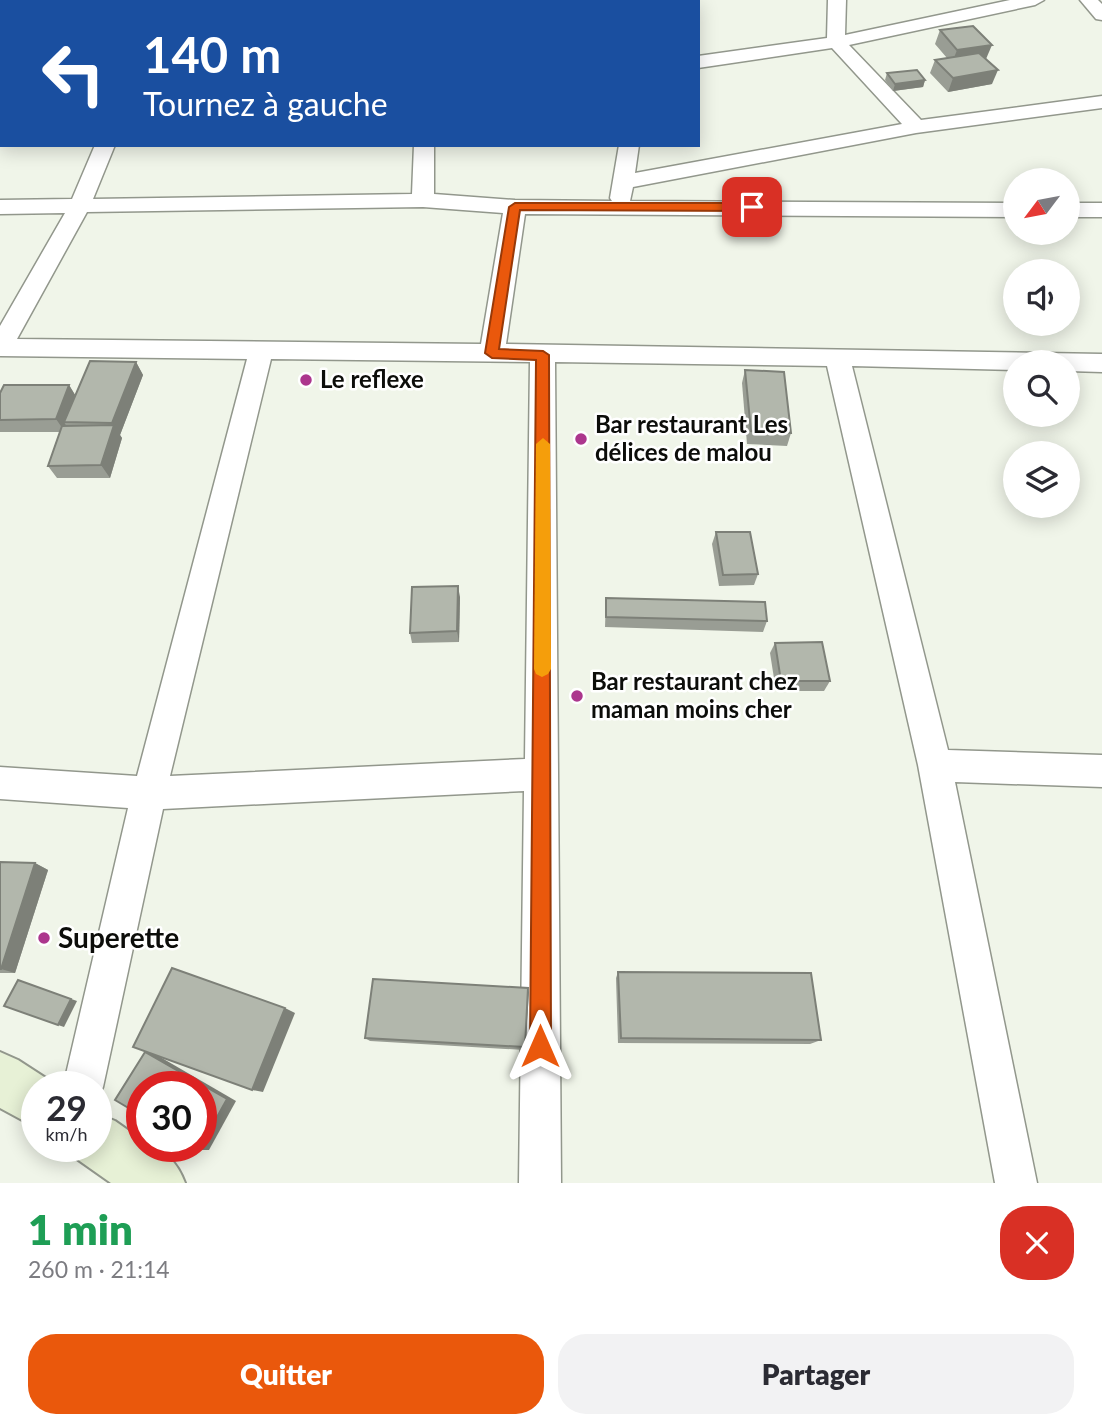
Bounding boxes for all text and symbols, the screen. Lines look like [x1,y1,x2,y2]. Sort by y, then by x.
text: 140 m [143,25,281,83]
icon: left [28,28,119,119]
text: Tournez à gauche [143,84,388,123]
north arrow [1003,168,1080,245]
map controls [1003,168,1080,518]
pin [722,177,782,237]
icon: arrive [733,188,771,226]
button: sound [1003,259,1080,336]
button: search [1003,350,1080,427]
place label: Le reflexe [320,364,424,393]
marker: Le reflexe [298,372,314,388]
place label: Bar restaurant Les délices de malou [595,409,788,466]
marker: Bar restaurant Les délices de malou [573,431,589,447]
button: layers [1003,441,1080,518]
place label: Bar restaurant chez maman moins cher [591,666,798,723]
marker: Bar restaurant chez maman moins cher [569,688,585,704]
place label: Superette [58,920,179,954]
marker: Superette [36,930,52,946]
position arrow [503,1009,577,1083]
speed limit sign: 30 [126,1071,217,1162]
text: 29 [46,1086,87,1128]
text: km/h [45,1123,88,1145]
text: 1 min [28,1204,133,1254]
button: close [1000,1206,1074,1280]
text: 260 m · 21:14 [28,1255,170,1283]
button: Quitter [28,1334,544,1414]
button: Partager [558,1334,1074,1414]

